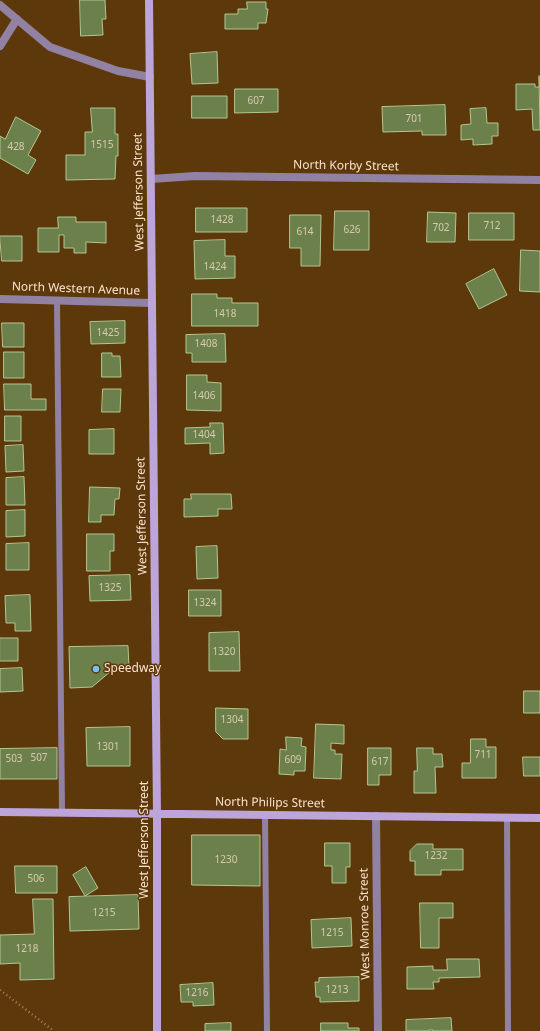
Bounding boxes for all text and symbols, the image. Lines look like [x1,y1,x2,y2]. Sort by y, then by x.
house number: 607 [247,95,265,107]
house number: 701 [405,113,423,125]
street label: West Jefferson Street [131,133,147,251]
house number: 1515 [91,139,113,151]
house number: 428 [7,141,25,153]
street label: North Korby Street [293,158,399,174]
house number: 1428 [211,214,233,226]
house number: 712 [483,220,501,232]
house number: 702 [432,222,450,234]
house number: 626 [343,224,361,236]
house number: 614 [296,226,314,238]
house number: 1424 [204,261,226,273]
street label: North Western Avenue [12,280,140,298]
house number: 1418 [214,308,236,320]
house number: 1425 [97,327,119,339]
house number: 1408 [195,338,217,350]
house number: 1406 [193,390,215,402]
house number: 1404 [193,429,215,441]
street label: West Jefferson Street [134,457,150,575]
house number: 1325 [99,582,121,594]
house number: 1324 [194,597,216,609]
house number: 1320 [213,646,235,658]
place label: Speedway [104,662,161,676]
marker: Speedway [91,664,101,674]
house number: 1304 [221,714,243,726]
house number: 1301 [97,741,119,753]
house number: 711 [474,749,492,761]
house number: 507 [30,752,48,764]
house number: 503 [5,753,23,765]
house number: 609 [284,754,302,766]
house number: 617 [371,756,389,768]
street label: West Jefferson Street [138,781,152,899]
street label: North Philips Street [215,795,325,811]
house number: 1232 [425,850,447,862]
house number: 1230 [215,854,237,866]
street label: West Monroe Street [357,868,373,980]
house number: 506 [27,873,45,885]
house number: 1215 [93,907,115,919]
house number: 1215 [321,927,343,939]
house number: 1218 [16,943,38,955]
house number: 1213 [326,984,348,996]
house number: 1216 [186,987,208,999]

